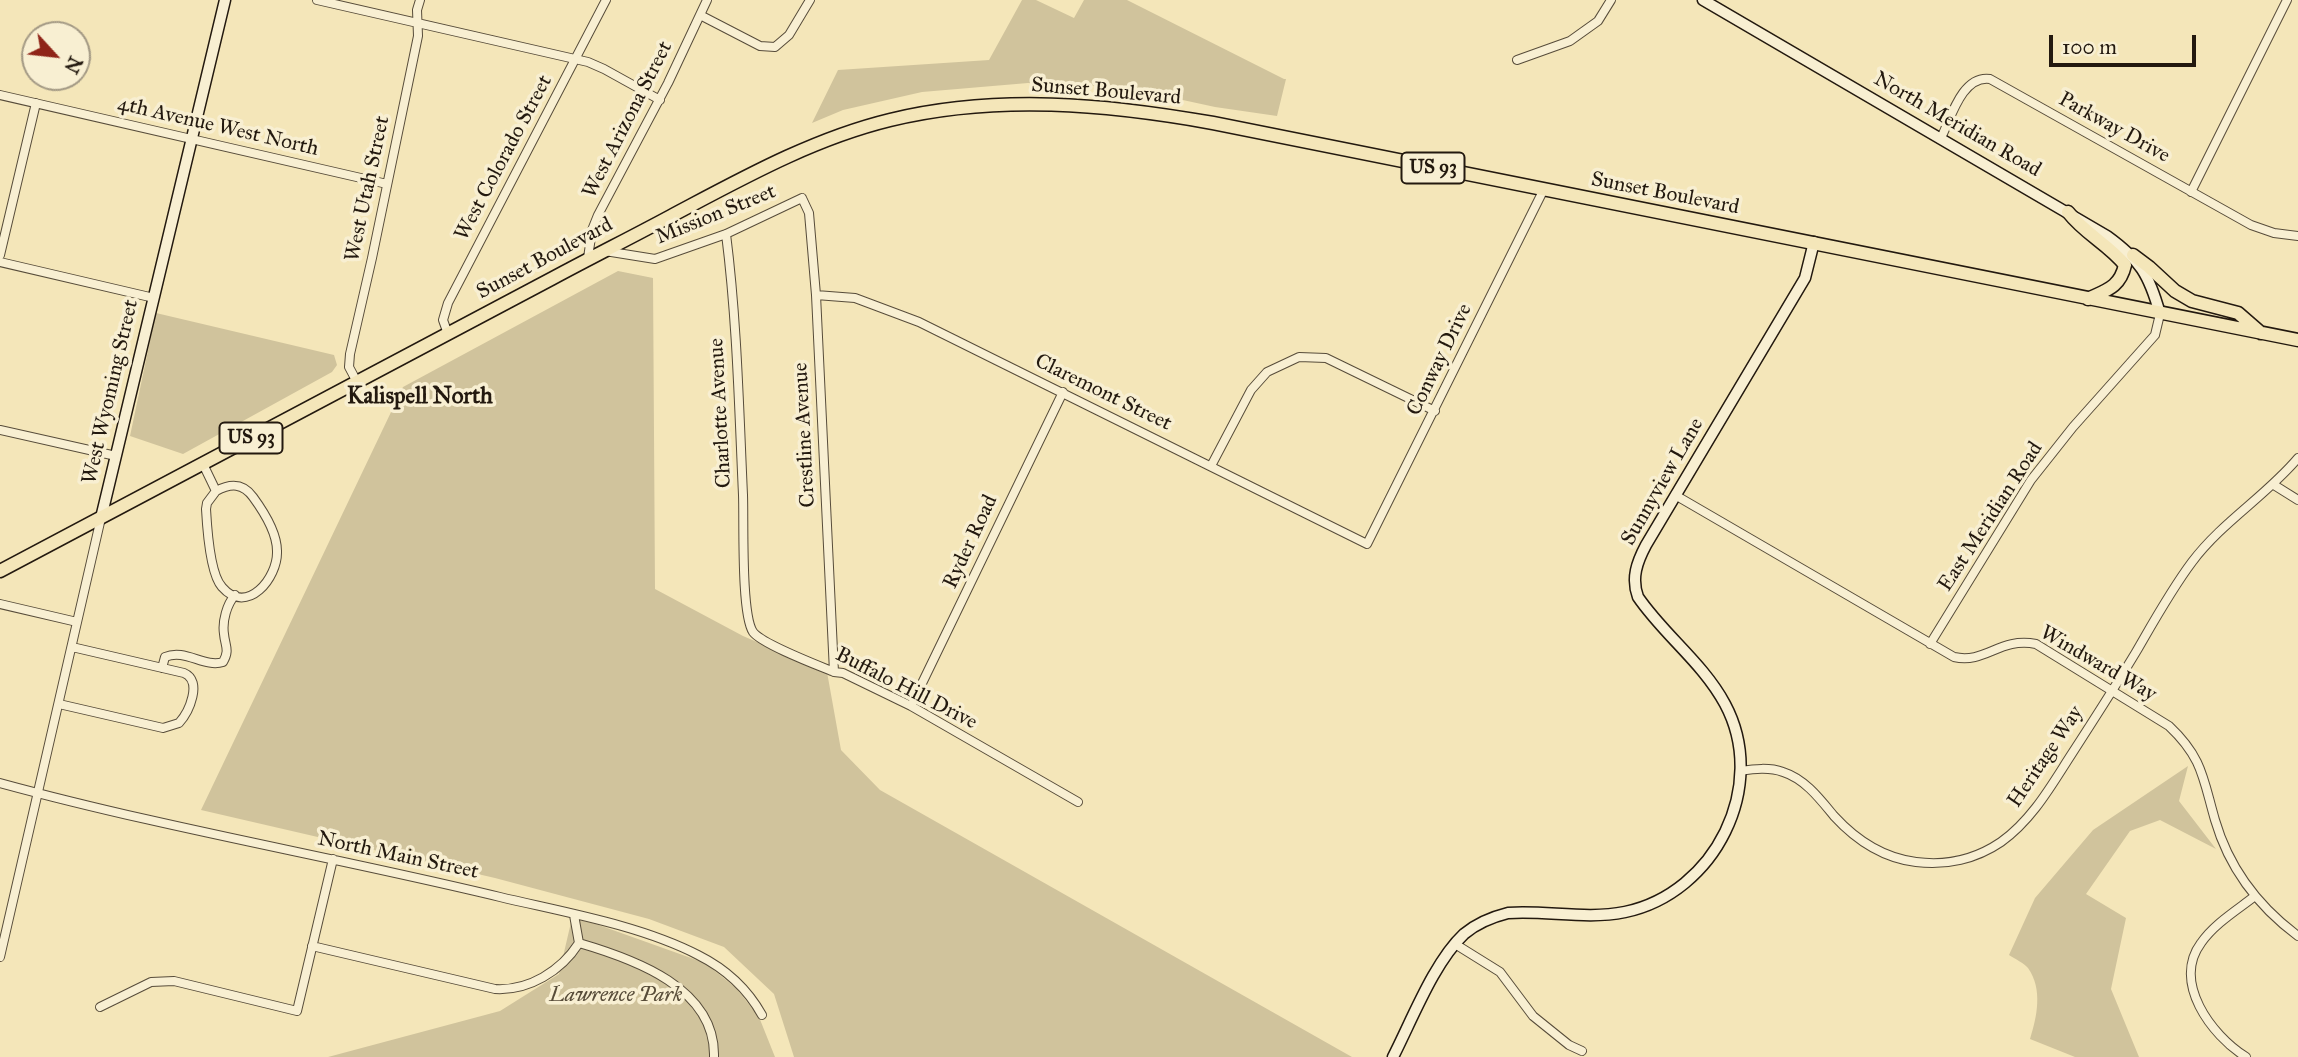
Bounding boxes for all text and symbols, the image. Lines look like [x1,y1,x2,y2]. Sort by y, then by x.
north arrow [21,21,91,91]
scale bar [2053,21,2200,65]
text: 100 m [2062,34,2117,60]
street label: West Arizona Street [578,37,678,203]
text: N [59,52,87,77]
street label: North Meridian Road [1869,67,2045,183]
street label: West Colorado Street [450,71,558,245]
street label: Sunset Boulevard [1030,73,1182,111]
street label: Parkway Drive [2054,87,2174,169]
street label: 4th Avenue West North [115,92,321,162]
street label: West Utah Street [340,114,396,264]
road number: US 93 [1402,152,1464,184]
street label: Sunset Boulevard [1589,167,1741,221]
street label: Mission Street [652,179,780,251]
street label: Sunset Boulevard [473,213,617,305]
street label: West Wyoming Street [77,297,145,487]
street label: Conway Drive [1402,300,1478,420]
street label: Charlotte Avenue [704,337,738,489]
street label: Claremont Street [1030,349,1176,437]
street label: Crestline Avenue [789,362,821,508]
district label: Kalispell North [347,383,493,411]
street label: Sunnyview Lane [1616,414,1710,550]
road number: US 93 [219,422,282,453]
street label: East Meridian Road [1933,438,2049,596]
street label: Ryder Road [938,491,1004,593]
street label: Windward Way [2035,621,2161,707]
street label: Buffalo Hill Drive [831,642,981,736]
street label: Heritage Way [2003,701,2089,813]
street label: North Main Street [315,827,481,885]
park label: Lawrence Park [550,983,682,1009]

